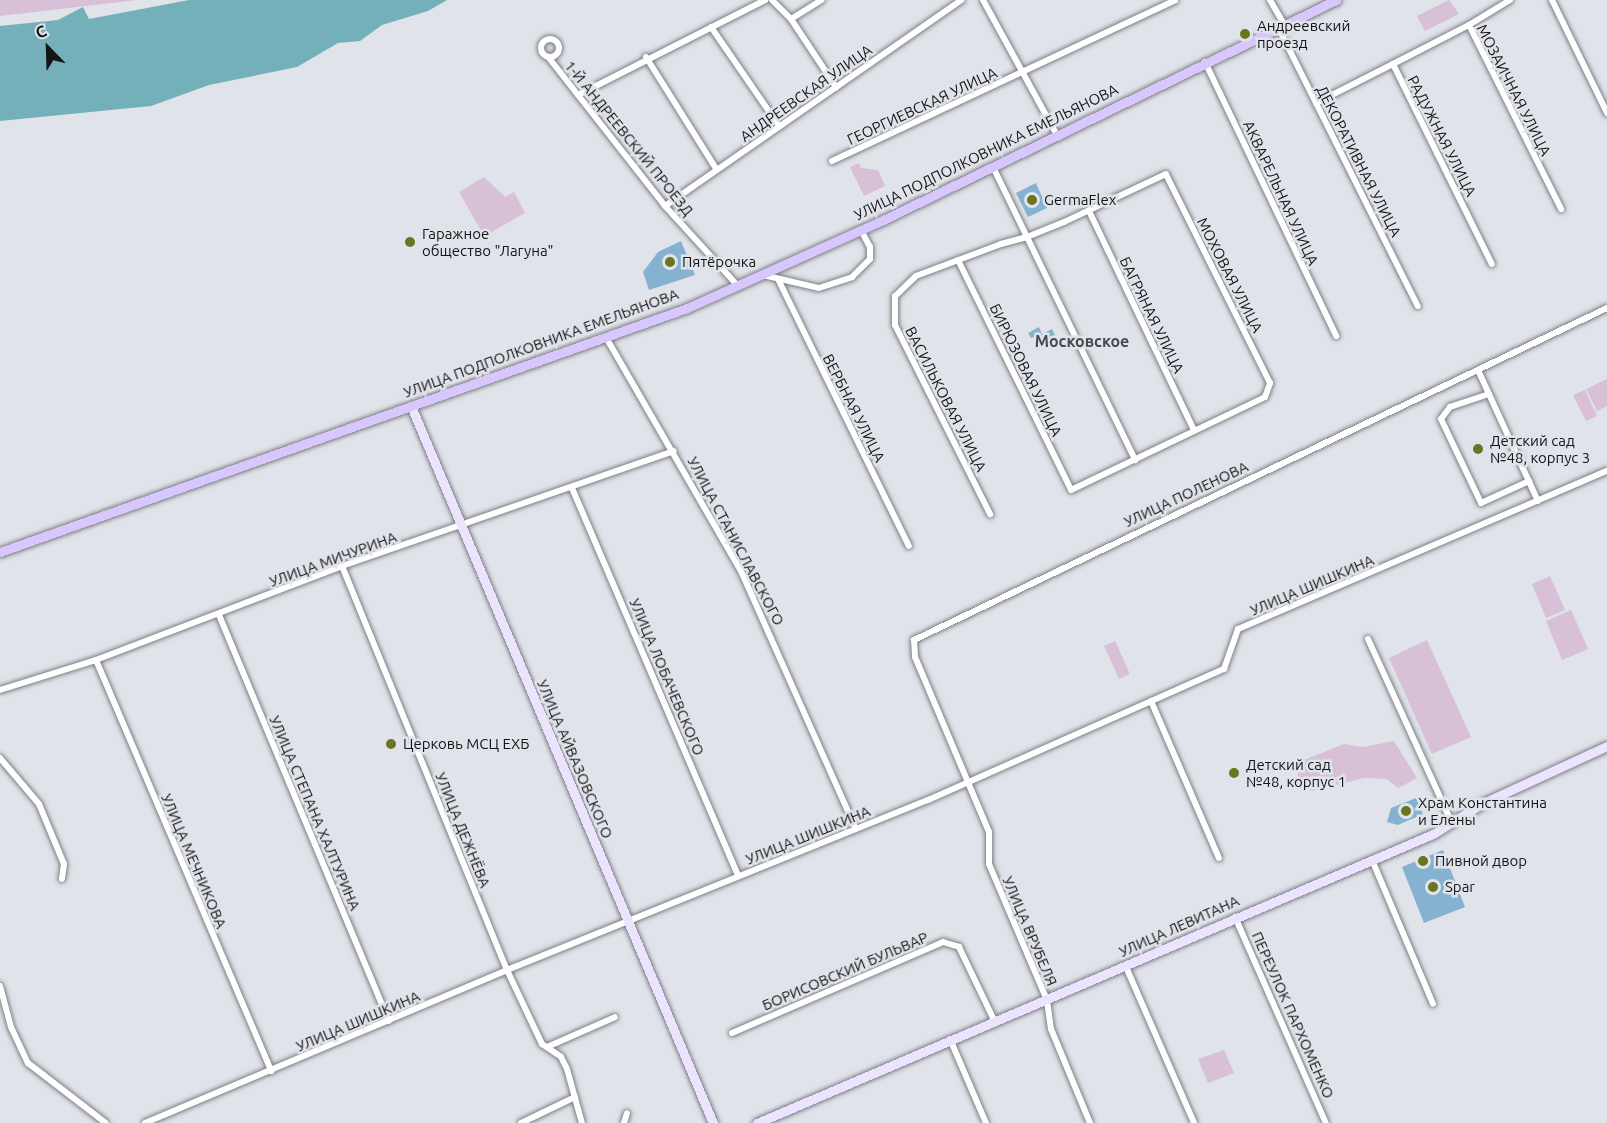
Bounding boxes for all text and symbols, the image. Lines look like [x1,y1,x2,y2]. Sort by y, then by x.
place label: Андреевский проезд [1257,16,1350,51]
north arrow [18,18,78,78]
text: С [33,21,49,42]
street label: МОЗАИЧНАЯ УЛИЦА [1473,21,1555,159]
marker: Андреевский проезд [1238,27,1252,41]
street label: АНДРЕЕВСКАЯ УЛИЦА [737,41,875,145]
street label: 1-Й АНДРЕЕВСКИЙ ПРОЕЗД [561,57,697,219]
street label: ГЕОРГИЕВСКАЯ УЛИЦА [844,63,1000,149]
street label: РАДУЖНАЯ УЛИЦА [1404,73,1480,199]
street label: УЛИЦА ПОДПОЛКОВНИКА ЕМЕЛЬЯНОВА [851,80,1121,224]
street label: ДЕКОРАТИВНАЯ УЛИЦА [1313,82,1405,240]
street label: АКВАРЕЛЬНАЯ УЛИЦА [1240,118,1322,268]
place label: GermaFlex [1044,191,1116,209]
marker: GermaFlex [1025,193,1039,207]
street label: МОХОВАЯ УЛИЦА [1193,214,1267,336]
place label: Гаражное общество "Лагуна" [422,224,553,259]
marker: Гаражное общество "Лагуна" [403,235,417,249]
place label: Пятёрочка [682,253,756,271]
street label: БАГРЯНАЯ УЛИЦА [1116,254,1188,376]
marker: Пятёрочка [663,255,677,269]
street label: УЛИЦА ПОДПОЛКОВНИКА ЕМЕЛЬЯНОВА [401,285,681,401]
street label: БИРЮЗОВАЯ УЛИЦА [986,301,1066,439]
street label: ВАСИЛЬКОВАЯ УЛИЦА [902,323,990,475]
district label: Московское [1035,331,1129,351]
street label: ВЕРБНАЯ УЛИЦА [819,351,889,465]
place label: Детский сад №48, корпус 3 [1490,431,1590,466]
marker: Детский сад №48, корпус 3 [1471,442,1485,456]
street label: УЛИЦА СТАНИСЛАВСКОГО [684,454,788,628]
street label: УЛИЦА ПОЛЕНОВА [1121,457,1251,531]
street label: УЛИЦА МИЧУРИНА [267,528,399,590]
street label: УЛИЦА ШИШКИНА [1247,551,1377,619]
street label: УЛИЦА ЛОБАЧЕВСКОГО [626,596,708,758]
street label: УЛИЦА АЙВАЗОВСКОГО [533,677,617,841]
street label: УЛИЦА СТЕПАНА ХАЛТУРИНА [266,713,364,913]
place label: Церковь МСЦ ЕХБ [403,735,529,753]
marker: Церковь МСЦ ЕХБ [384,737,398,751]
place label: Детский сад №48, корпус 1 [1246,755,1346,790]
marker: Детский сад №48, корпус 1 [1227,766,1241,780]
street label: УЛИЦА ДЕЖНЁВА [432,770,494,890]
street label: УЛИЦА МЕЧНИКОВА [157,791,231,931]
place label: Храм Константина и Елены [1418,793,1547,828]
street label: УЛИЦА ШИШКИНА [743,802,873,868]
marker: Храм Константина и Елены [1399,804,1413,818]
place label: Пивной двор [1435,852,1527,870]
marker: Пивной двор [1416,854,1430,868]
street label: УЛИЦА ВРУБЕЛЯ [999,874,1061,988]
place label: Spar [1445,878,1475,896]
marker: Spar [1426,880,1440,894]
street label: УЛИЦА ЛЕВИТАНА [1116,891,1242,961]
street label: БОРИСОВСКИЙ БУЛЬВАР [759,928,931,1014]
street label: ПЕРЕУЛОК ПАРХОМЕНКО [1248,929,1338,1101]
street label: УЛИЦА ШИШКИНА [293,987,423,1055]

